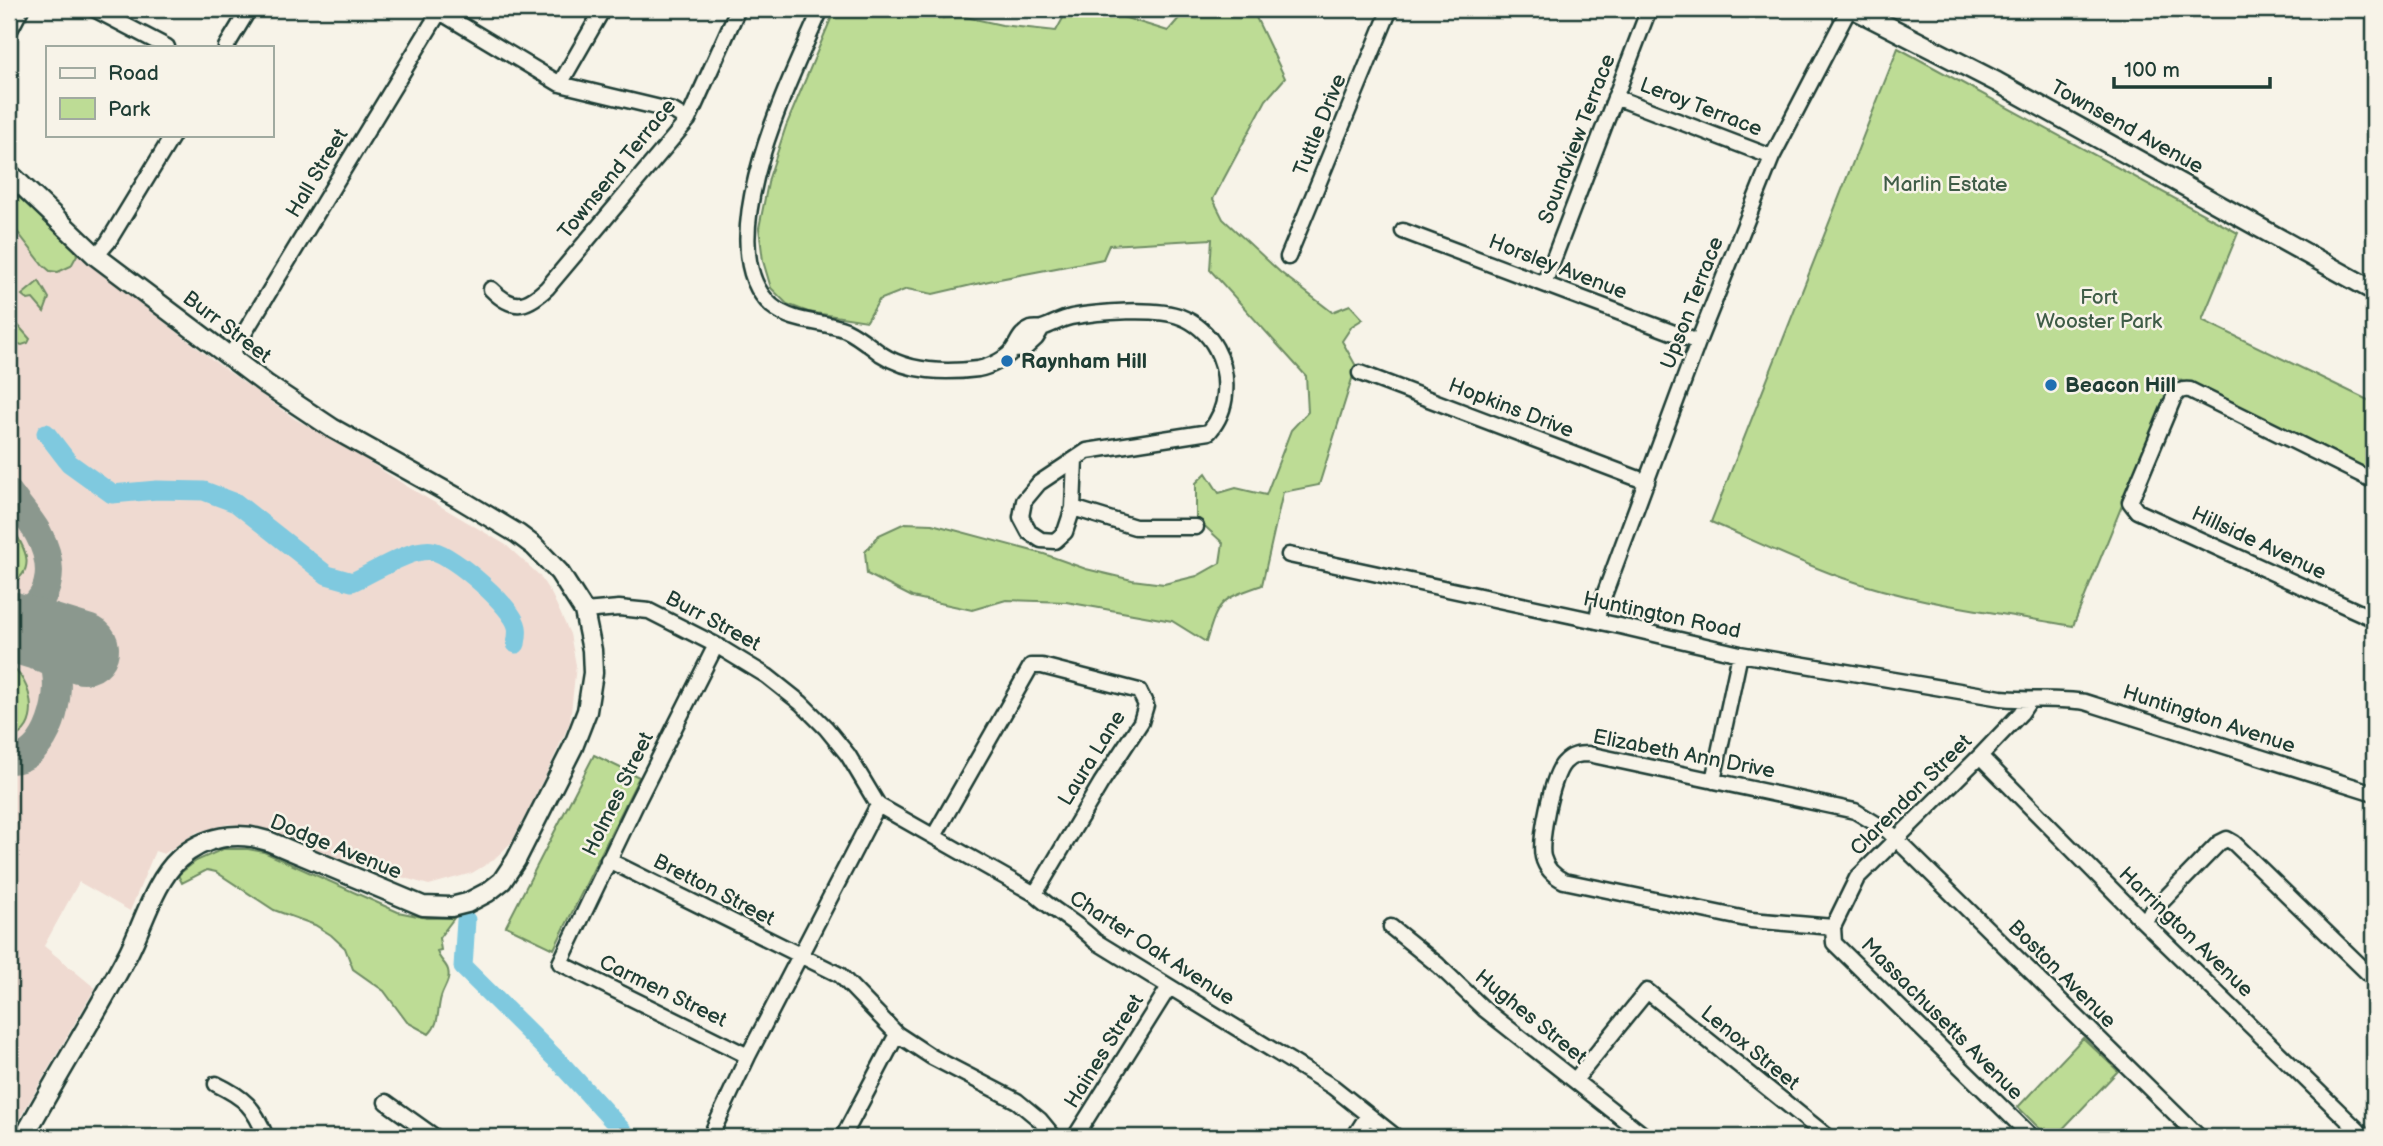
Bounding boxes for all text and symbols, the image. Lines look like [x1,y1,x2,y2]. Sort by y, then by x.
legend [46,46,273,136]
scale bar [2114,46,2269,90]
street label: Soundview Terrace [1533,51,1621,227]
text: 100 m [2124,58,2180,83]
text: Road [108,61,159,86]
street label: Tuttle Drive [1288,70,1352,180]
street label: Leroy Terrace [1636,72,1766,142]
street label: Townsend Avenue [2046,75,2208,179]
street label: Townsend Terrace [553,94,681,244]
text: Park [108,97,151,122]
street label: Hall Street [281,123,354,222]
park label: Marlin Estate [1883,172,2007,197]
street label: Horsley Avenue [1485,229,1631,305]
street label: Upson Terrace [1655,233,1729,373]
park label: Fort Wooster Park [2036,285,2163,334]
street label: Burr Street [178,286,277,369]
place label: Raynham Hill [1021,349,1147,374]
marker: Raynham Hill [999,353,1015,369]
street label: Hopkins Drive [1445,373,1577,443]
place label: Beacon Hill [2065,373,2176,398]
marker: Beacon Hill [2043,377,2059,393]
street label: Hillside Avenue [2188,501,2330,585]
street label: Burr Street [661,586,765,657]
street label: Huntington Road [1581,586,1743,644]
street label: Huntington Avenue [2120,679,2298,759]
street label: Laura Lane [1053,706,1131,810]
street label: Elizabeth Ann Drive [1591,724,1777,784]
street label: Holmes Street [577,727,659,860]
street label: Clarendon Street [1845,729,1977,861]
street label: Dodge Avenue [267,809,405,885]
street label: Bretton Street [649,849,779,932]
street label: Harrington Avenue [2114,862,2258,1002]
street label: Charter Oak Avenue [1065,885,1239,1011]
street label: Boston Avenue [2003,915,2121,1033]
street label: Massachusetts Avenue [1856,933,2028,1105]
street label: Carmen Street [595,949,731,1033]
street label: Hughes Street [1470,964,1592,1070]
street label: Haines Street [1059,989,1149,1113]
street label: Lenox Street [1696,1001,1805,1096]

